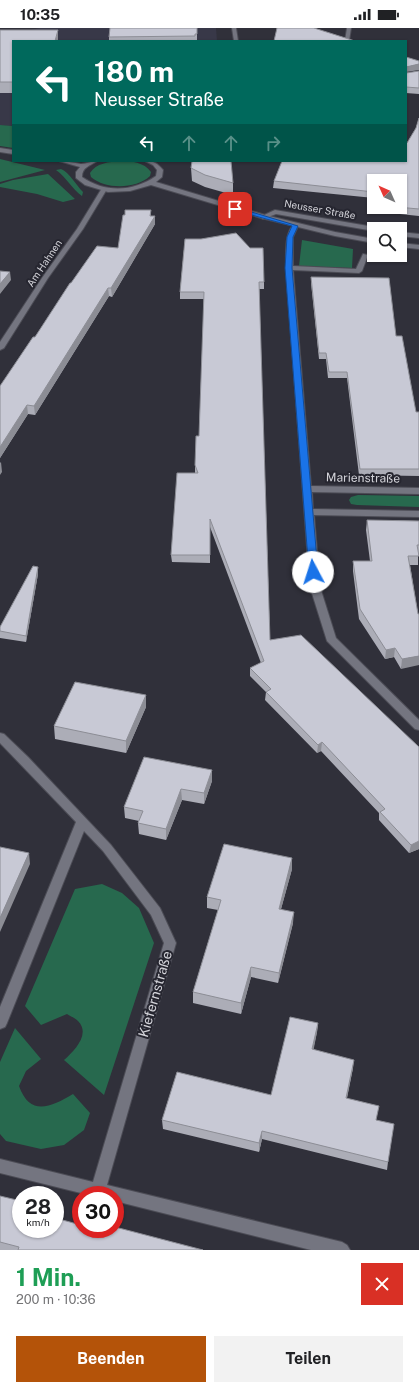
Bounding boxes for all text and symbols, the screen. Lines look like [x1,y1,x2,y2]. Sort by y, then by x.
text: 10:35 [20,6,60,23]
text: 180 m [94,55,174,88]
icon: left [28,56,80,108]
text: Neusser Straße [94,89,224,110]
icon: left [136,132,158,154]
icon: ahead [178,132,200,154]
icon: ahead [220,132,242,154]
icon: right [262,132,284,154]
north arrow [367,174,407,214]
map controls [367,174,407,262]
pin [218,192,252,226]
street label: Neusser Straße [283,197,357,221]
icon: arrive [224,198,246,220]
button: search [367,222,407,262]
street label: Am Hahnen [24,237,64,289]
street label: Marienstraße [326,470,400,486]
position arrow [292,551,334,593]
street label: Kiefernstraße [135,949,175,1039]
speed limit sign: 30 [72,1186,124,1238]
text: 28 [25,1195,51,1219]
text: km/h [26,1216,50,1228]
text: 1 Min. [16,1263,81,1291]
button: close [361,1263,403,1305]
text: 200 m · 10:36 [16,1292,96,1307]
button: Beenden [16,1336,206,1382]
button: Teilen [214,1336,403,1382]

